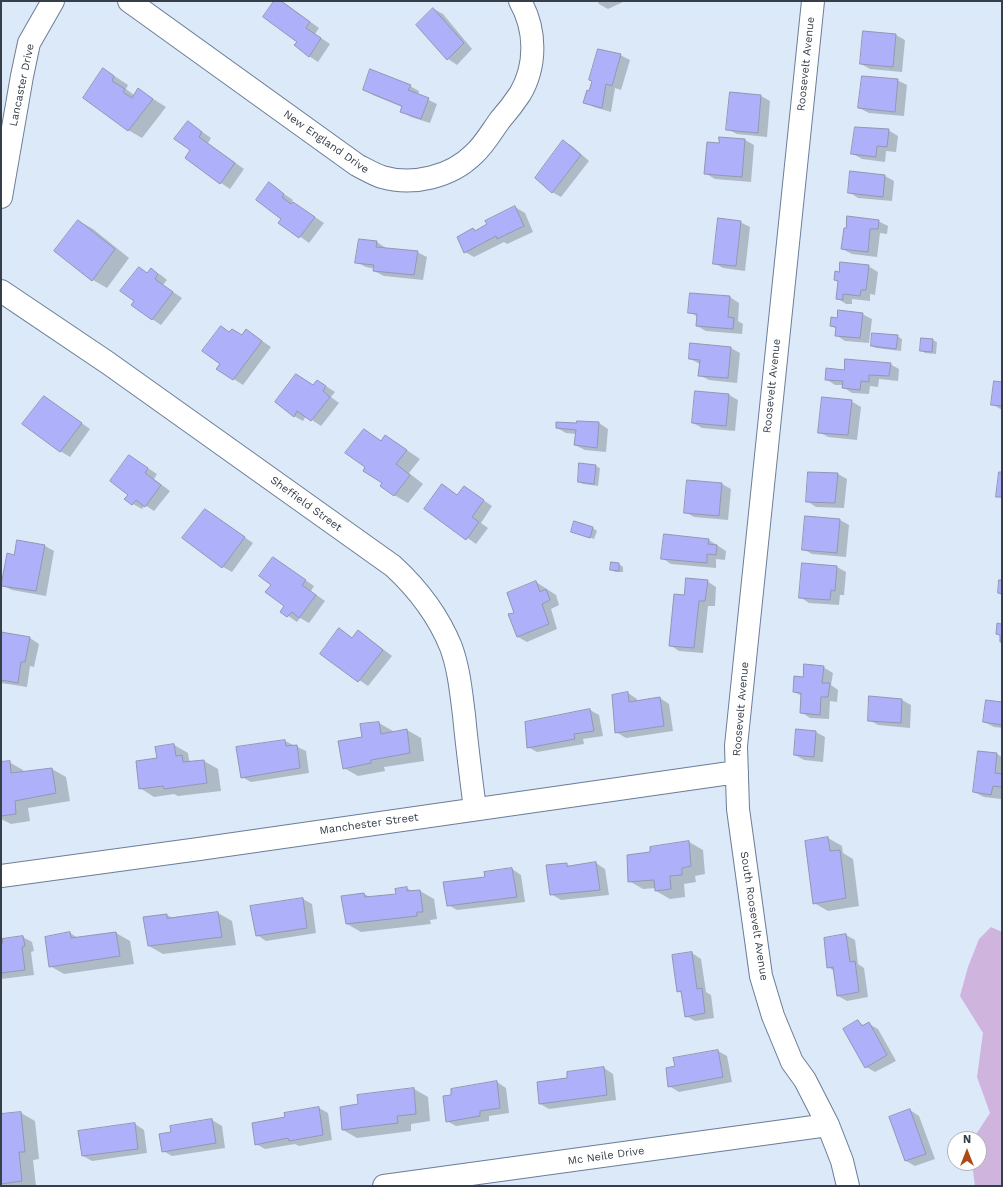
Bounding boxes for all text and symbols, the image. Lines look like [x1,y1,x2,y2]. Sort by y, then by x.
street label: Roosevelt Avenue [794,16,818,112]
street label: Lancaster Drive [7,42,37,128]
street label: New England Drive [281,108,371,176]
street label: Roosevelt Avenue [760,338,784,434]
street label: Sheffield Street [268,474,344,534]
street label: Roosevelt Avenue [730,661,752,757]
street label: Manchester Street [319,811,419,837]
street label: South Roosevelt Avenue [737,851,771,981]
north arrow [947,1131,987,1171]
text: N [963,1133,971,1146]
street label: Mc Neile Drive [567,1144,645,1168]

